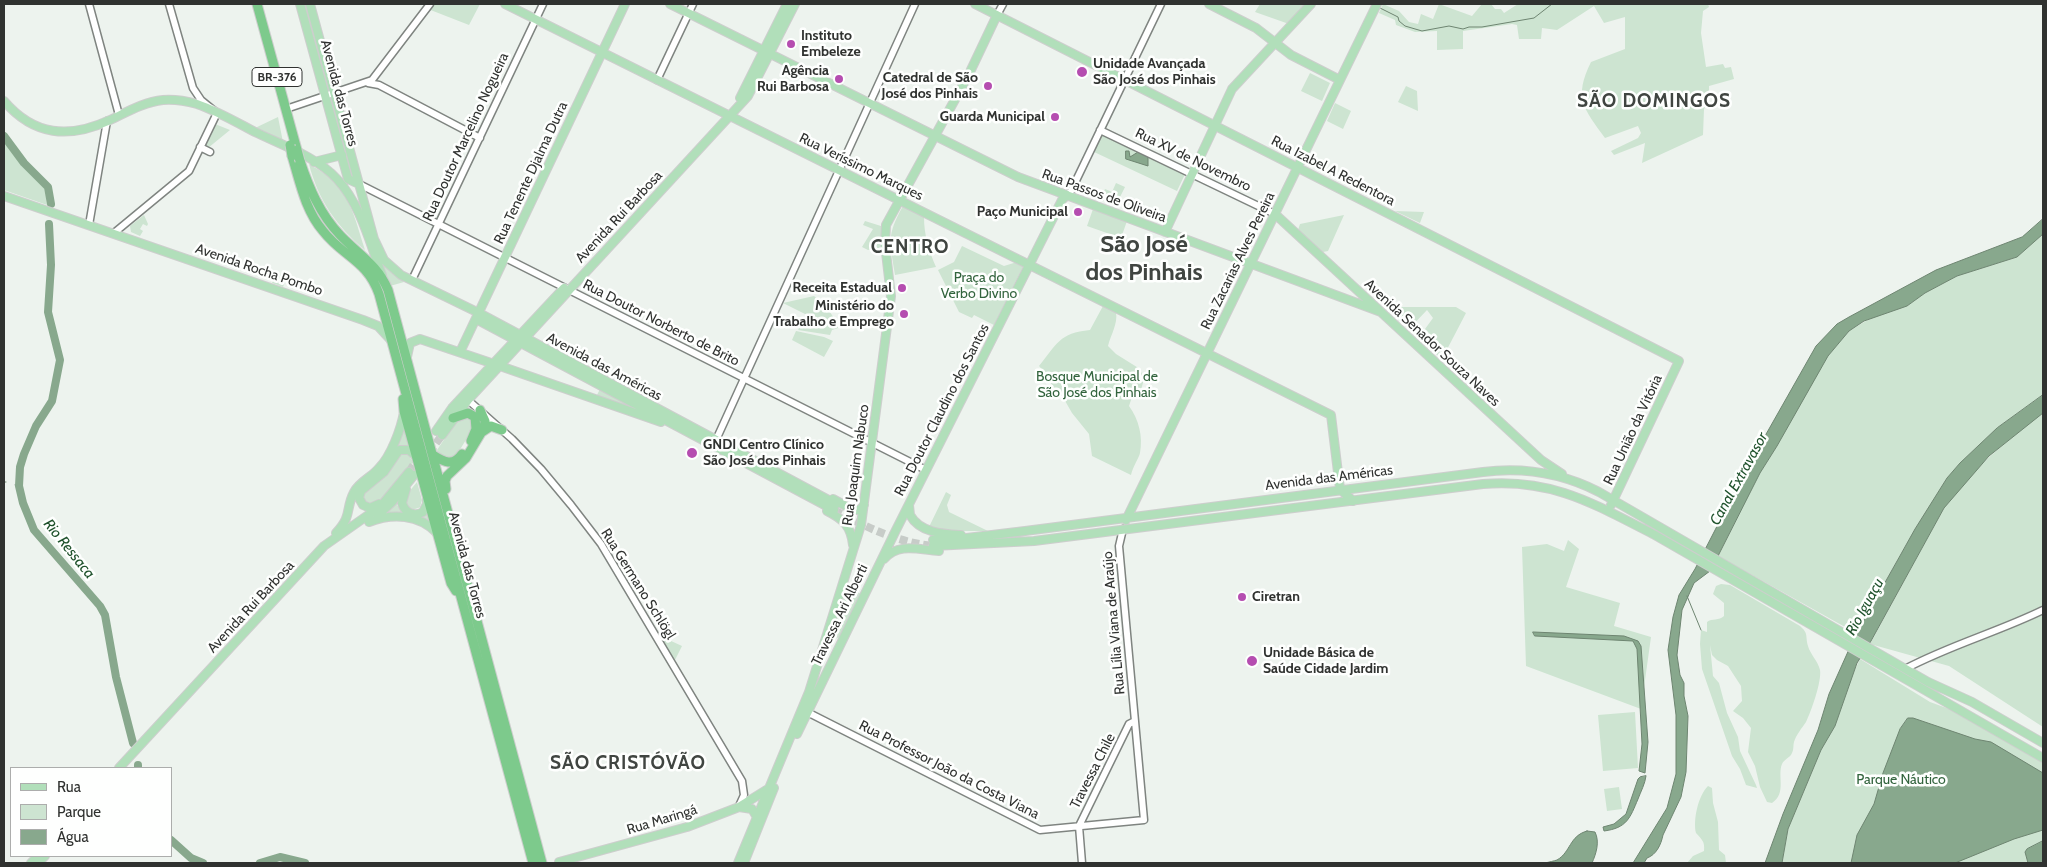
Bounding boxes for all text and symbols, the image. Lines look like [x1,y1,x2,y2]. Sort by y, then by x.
place label: Instituto Embeleze [801,28,861,60]
street label: Avenida das Torres [317,38,361,148]
marker: Instituto Embeleze [785,38,797,50]
street label: Rua Doutor Marcelino Nogueira [420,50,512,224]
place label: Unidade Avançada São José dos Pinhais [1093,56,1216,88]
place label: Agência Rui Barbosa [757,63,829,95]
marker: Unidade Avançada São José dos Pinhais [1075,65,1089,79]
road number: BR-376 [252,68,302,86]
place label: Catedral de São José dos Pinhais [882,70,978,102]
marker: Agência Rui Barbosa [833,73,845,85]
marker: Catedral de São José dos Pinhais [982,80,994,92]
district label: SÃO DOMINGOS [1575,90,1733,112]
street label: Rua Tenente Djalma Dutra [491,99,571,247]
place label: Guarda Municipal [940,109,1045,125]
marker: Guarda Municipal [1049,111,1061,123]
street label: Rua XV de Novembro [1132,125,1254,195]
street label: Rua Veríssimo Marques [796,130,926,204]
street label: Rua Izabel A Redentora [1268,132,1398,210]
street label: Rua Passos de Oliveira [1039,166,1169,226]
street label: Avenida Rui Barbosa [572,167,666,267]
street label: Rua Zacarias Alves Pereira [1197,190,1279,332]
place label: Paço Municipal [977,204,1068,220]
marker: Paço Municipal [1072,206,1084,218]
district label: São José dos Pinhais [1085,231,1203,287]
district label: CENTRO [870,236,950,258]
street label: Avenida Rocha Pombo [193,240,325,300]
park label: Praça do Verbo Divino [941,270,1017,302]
street label: Rua Doutor Norberto de Brito [580,276,742,370]
street label: Avenida Senador Souza Naves [1361,276,1503,410]
place label: Receita Estadual [792,280,892,296]
marker: Receita Estadual [896,282,908,294]
place label: Ministério do Trabalho e Emprego [773,298,894,331]
marker: Ministério do Trabalho e Emprego [898,308,910,320]
street label: Rua Doutor Claudino dos Santos [891,321,993,499]
street label: Avenida das Américas [543,329,665,405]
park label: Bosque Municipal de São José dos Pinhais [1036,369,1158,402]
street label: Rua União da Vitória [1600,372,1666,488]
street label: Rua Joaquim Nabuco [839,403,873,527]
water label: Canal Extravasor [1706,430,1772,528]
place label: GNDI Centro Clínico São José dos Pinhais [703,437,826,470]
marker: GNDI Centro Clínico São José dos Pinhais [685,446,699,460]
street label: Avenida das Américas [1264,462,1394,494]
street label: Avenida das Torres [445,510,489,620]
water label: Rio Ressaca [40,516,98,582]
street label: Rua Germano Schlögl [597,526,679,642]
street label: Rua Lília Viana de Araújo [1099,551,1129,695]
street label: Avenida Rui Barbosa [204,557,298,657]
street label: Travessa Ari Alberti [808,562,872,668]
water label: Rio Iguaçu [1842,576,1888,638]
place label: Ciretran [1252,589,1300,605]
marker: Ciretran [1236,591,1248,603]
place label: Unidade Básica de Saúde Cidade Jardim [1263,645,1388,678]
marker: Unidade Básica de Saúde Cidade Jardim [1245,654,1259,668]
street label: Rua Professor João da Costa Viana [856,717,1042,823]
street label: Travessa Chile [1067,731,1119,811]
district label: SÃO CRISTÓVÃO [548,752,708,774]
legend [10,767,172,857]
park label: Parque Náutico [1856,772,1946,788]
text: Rua [57,778,81,796]
street label: Rua Maringá [625,801,699,839]
text: Parque [57,803,101,821]
text: Água [57,828,89,846]

